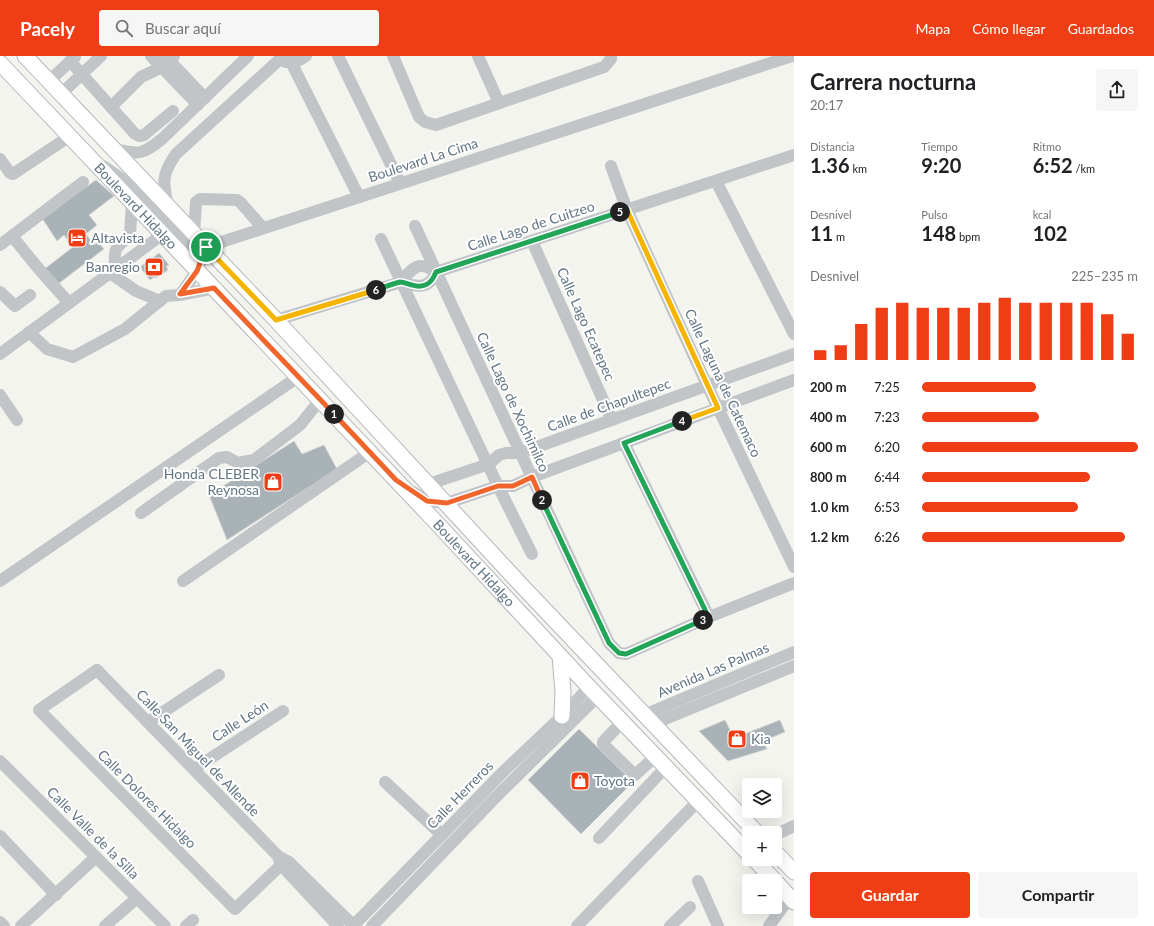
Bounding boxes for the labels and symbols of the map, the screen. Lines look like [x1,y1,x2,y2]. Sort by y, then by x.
street label: Boulevard La Cima [366,134,480,185]
street label: Boulevard Hidalgo [91,159,181,252]
street label: Calle Lago de Cuitzeo [465,197,597,254]
pin: 5 [610,202,630,222]
hotel icon: Altavista [66,227,88,249]
place label: Altavista [91,229,144,246]
pin [189,230,223,264]
bank icon: Banregio [143,256,165,278]
place label: Banregio [86,258,140,275]
street label: Calle Lago Ecatepec [554,264,619,383]
pin: 6 [366,280,386,300]
street label: Calle Laguna de Catemaco [682,306,765,460]
street label: Calle Lago de Xochimilco [474,329,553,475]
street label: Calle de Chapultepec [545,374,673,435]
pin: 1 [324,404,344,424]
pin: 4 [672,411,692,431]
place label: Honda CLEBER Reynosa [164,465,259,498]
shop icon: Honda CLEBER Reynosa [262,471,284,493]
pin: 2 [532,490,552,510]
street label: Boulevard Hidalgo [430,516,519,610]
pin: 3 [693,610,713,630]
street label: Avenida Las Palmas [654,638,771,701]
street label: Calle San Miguel de Allende [133,686,264,820]
street label: Calle León [208,696,271,745]
shop icon: Kia [726,728,748,750]
place label: Kia [751,730,771,747]
street label: Calle Dolores Hidalgo [94,746,200,852]
street label: Calle Herreros [423,757,496,832]
shop icon: Toyota [569,770,591,792]
place label: Toyota [594,772,635,789]
street label: Calle Valle de la Silla [44,783,143,882]

